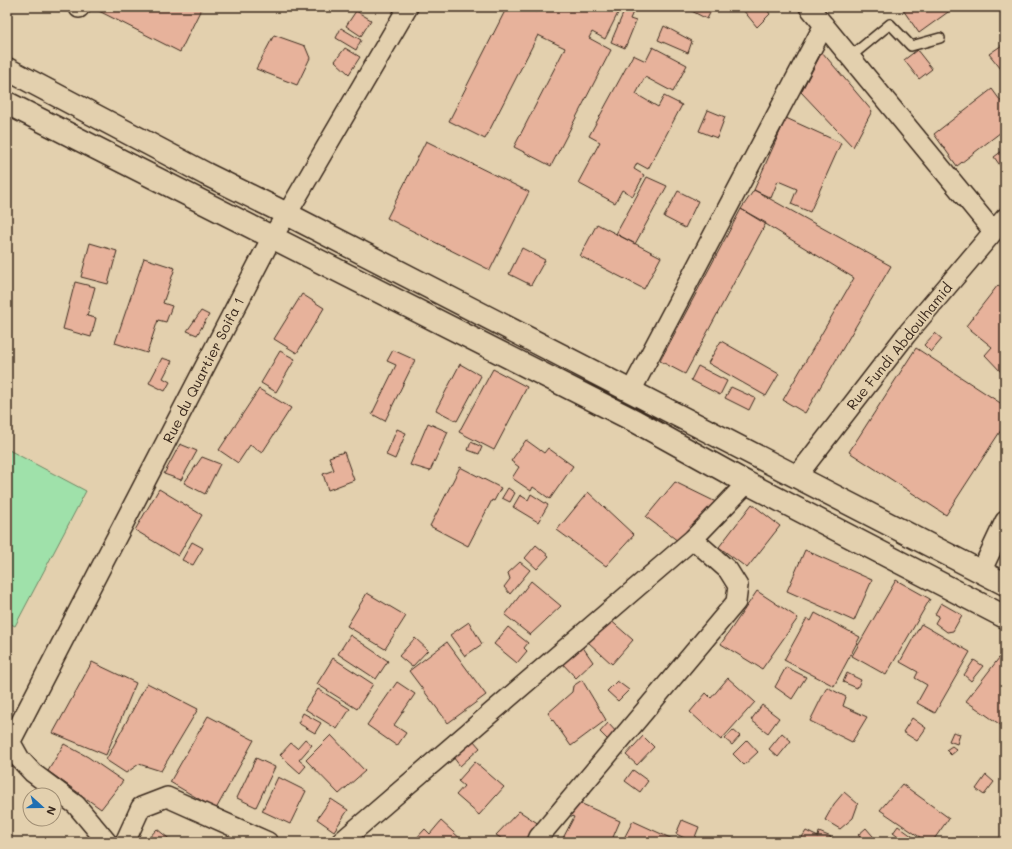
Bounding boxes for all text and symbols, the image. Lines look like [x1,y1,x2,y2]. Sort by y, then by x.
street label: Rue Fundi Abdoulhamid [842,278,956,414]
street label: Rue du Quartier Soifa 1 [158,294,248,446]
north arrow [22,787,62,827]
text: N [43,804,60,817]

